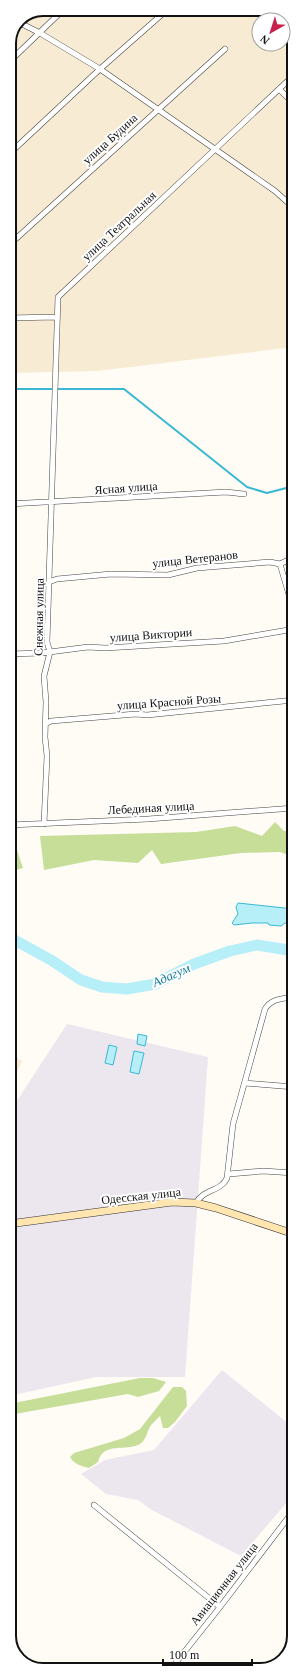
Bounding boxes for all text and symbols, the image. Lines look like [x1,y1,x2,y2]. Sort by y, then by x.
north arrow [251,12,291,52]
text: N [258,33,272,47]
street label: улица Будина [80,110,141,167]
street label: улица Театральная [79,188,159,264]
street label: Ясная улица [94,479,159,497]
street label: улица Ветеранов [152,548,239,570]
street label: Снежная улица [31,577,47,656]
street label: улица Виктории [109,625,193,645]
street label: улица Красной Розы [116,691,222,713]
street label: Лебединая улица [107,799,195,817]
water label: Адагум [149,960,192,990]
street label: Одесская улица [100,1185,182,1207]
street label: Авиационная улица [187,1539,261,1628]
scale bar [163,1641,252,1667]
text: 100 m [169,1648,200,1662]

